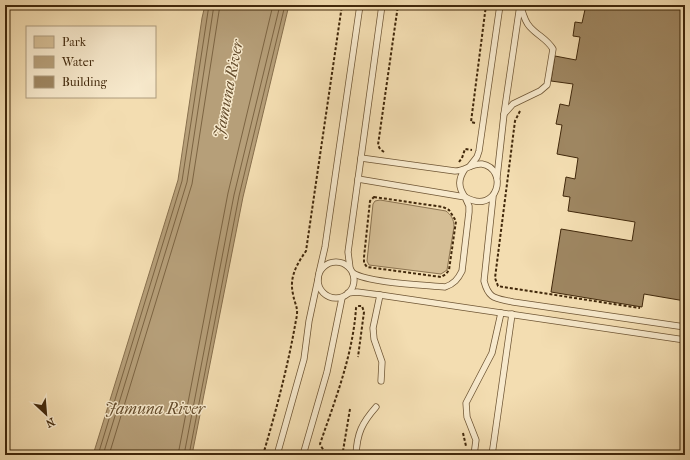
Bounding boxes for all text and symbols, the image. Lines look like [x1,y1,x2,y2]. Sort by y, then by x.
legend [26,26,156,98]
text: Park [62,35,87,49]
water label: Jamuna River [209,36,247,140]
text: Water [61,55,95,69]
text: Building [62,75,107,89]
north arrow [26,394,66,434]
water label: Jamuna River [105,399,207,418]
text: N [43,415,57,430]

